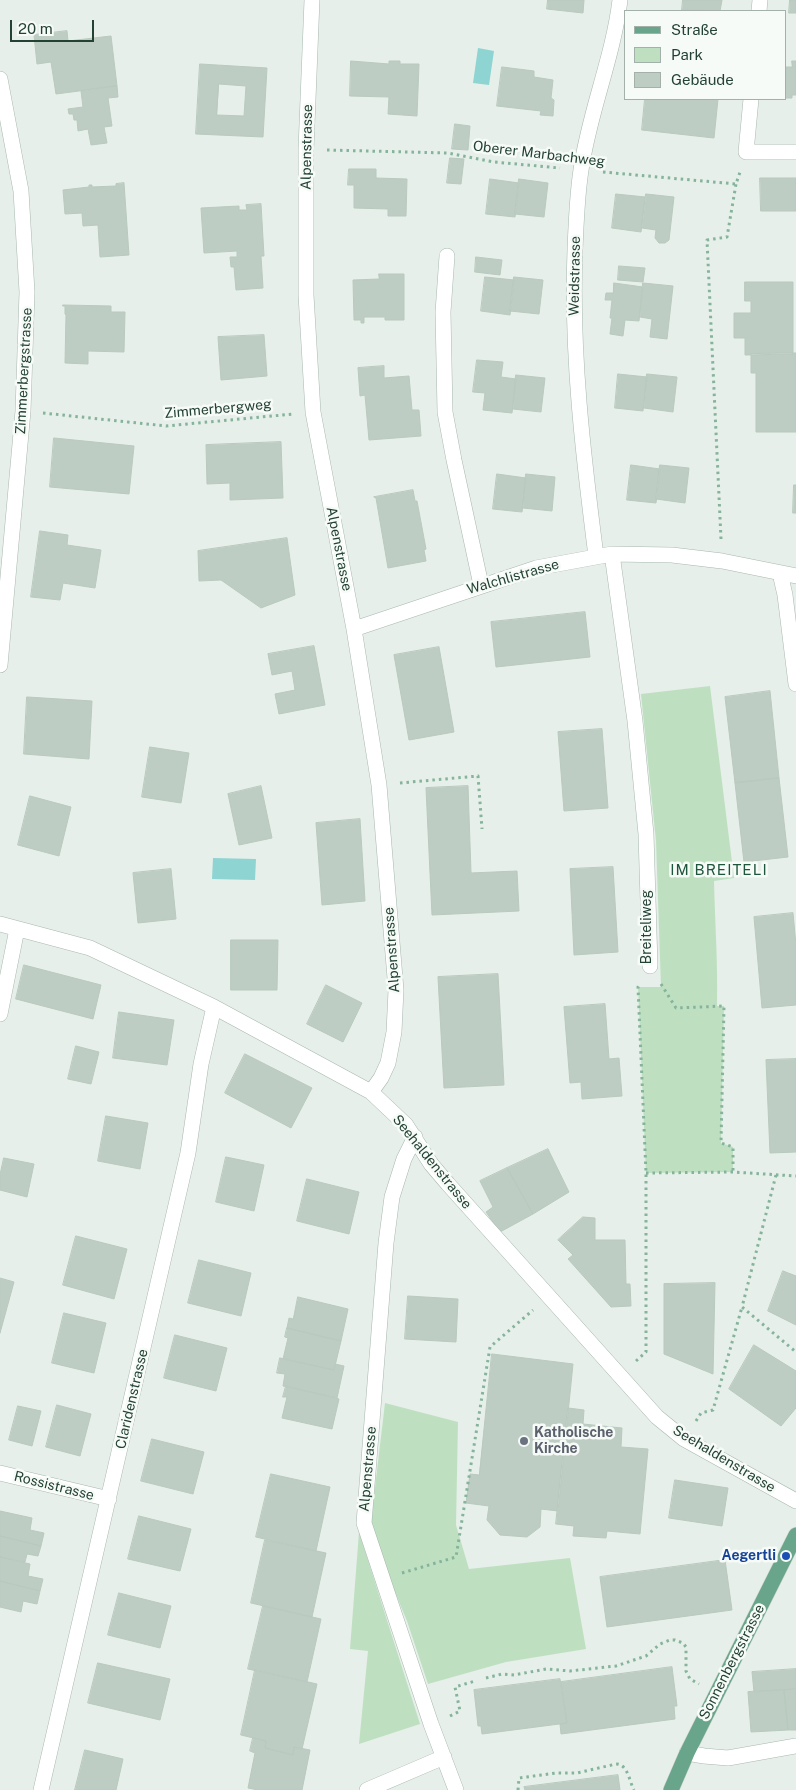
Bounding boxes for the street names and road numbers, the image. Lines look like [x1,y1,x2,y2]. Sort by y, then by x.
street label: Alpenstrasse [298,104,316,190]
street label: Oberer Marbachweg [472,138,606,170]
street label: Weidstrasse [566,236,584,316]
street label: Zimmerbergstrasse [12,307,36,435]
street label: Zimmerbergweg [164,396,272,422]
street label: Alpenstrasse [323,505,355,593]
street label: Walchlistrasse [465,556,561,598]
street label: Breiteliweg [639,890,655,964]
street label: Alpenstrasse [381,907,403,993]
street label: Seehaldenstrasse [389,1111,475,1213]
street label: Claridenstrasse [112,1347,152,1451]
street label: Seehaldenstrasse [670,1422,778,1496]
street label: Alpenstrasse [356,1426,380,1512]
street label: Rossistrasse [12,1468,96,1504]
street label: Sonnenbergstrasse [696,1602,768,1722]

